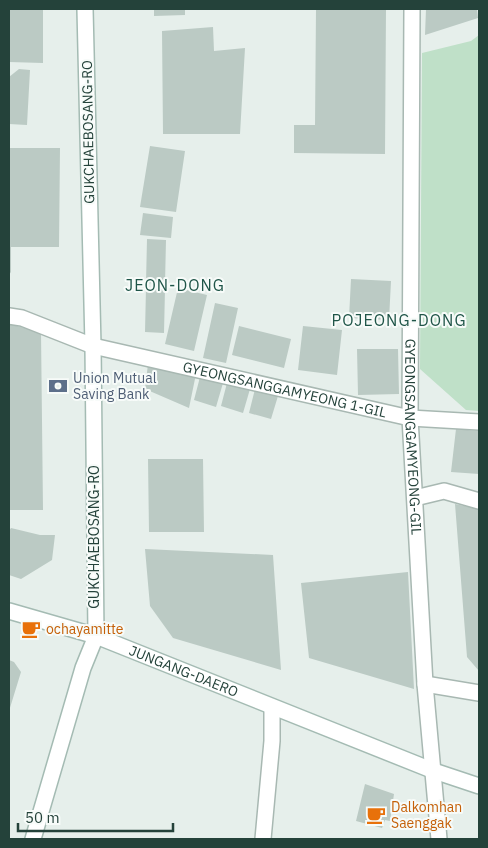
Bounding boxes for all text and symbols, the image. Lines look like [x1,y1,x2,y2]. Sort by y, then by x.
street label: GUKCHAEBOSANG-RO [78,60,98,204]
district label: JEON-DONG [125,275,225,295]
district label: POJEONG-DONG [331,310,467,330]
street label: GYEONGSANGGAMYEONG-GIL [401,339,426,536]
street label: GYEONGSANGGAMYEONG 1-GIL [181,358,388,421]
place label: Union Mutual Saving Bank [73,369,157,403]
bank icon: Union Mutual Saving Bank [47,375,69,397]
street label: GUKCHAEBOSANG-RO [85,465,103,609]
cafe icon: ochayamitte [20,618,42,640]
place label: ochayamitte [46,620,124,638]
street label: JUNGANG-DAERO [127,641,241,701]
place label: Dalkomhan Saenggak [391,798,462,832]
scale bar [18,800,172,832]
cafe icon: Dalkomhan Saenggak [365,804,387,826]
text: 50 m [25,808,60,827]

